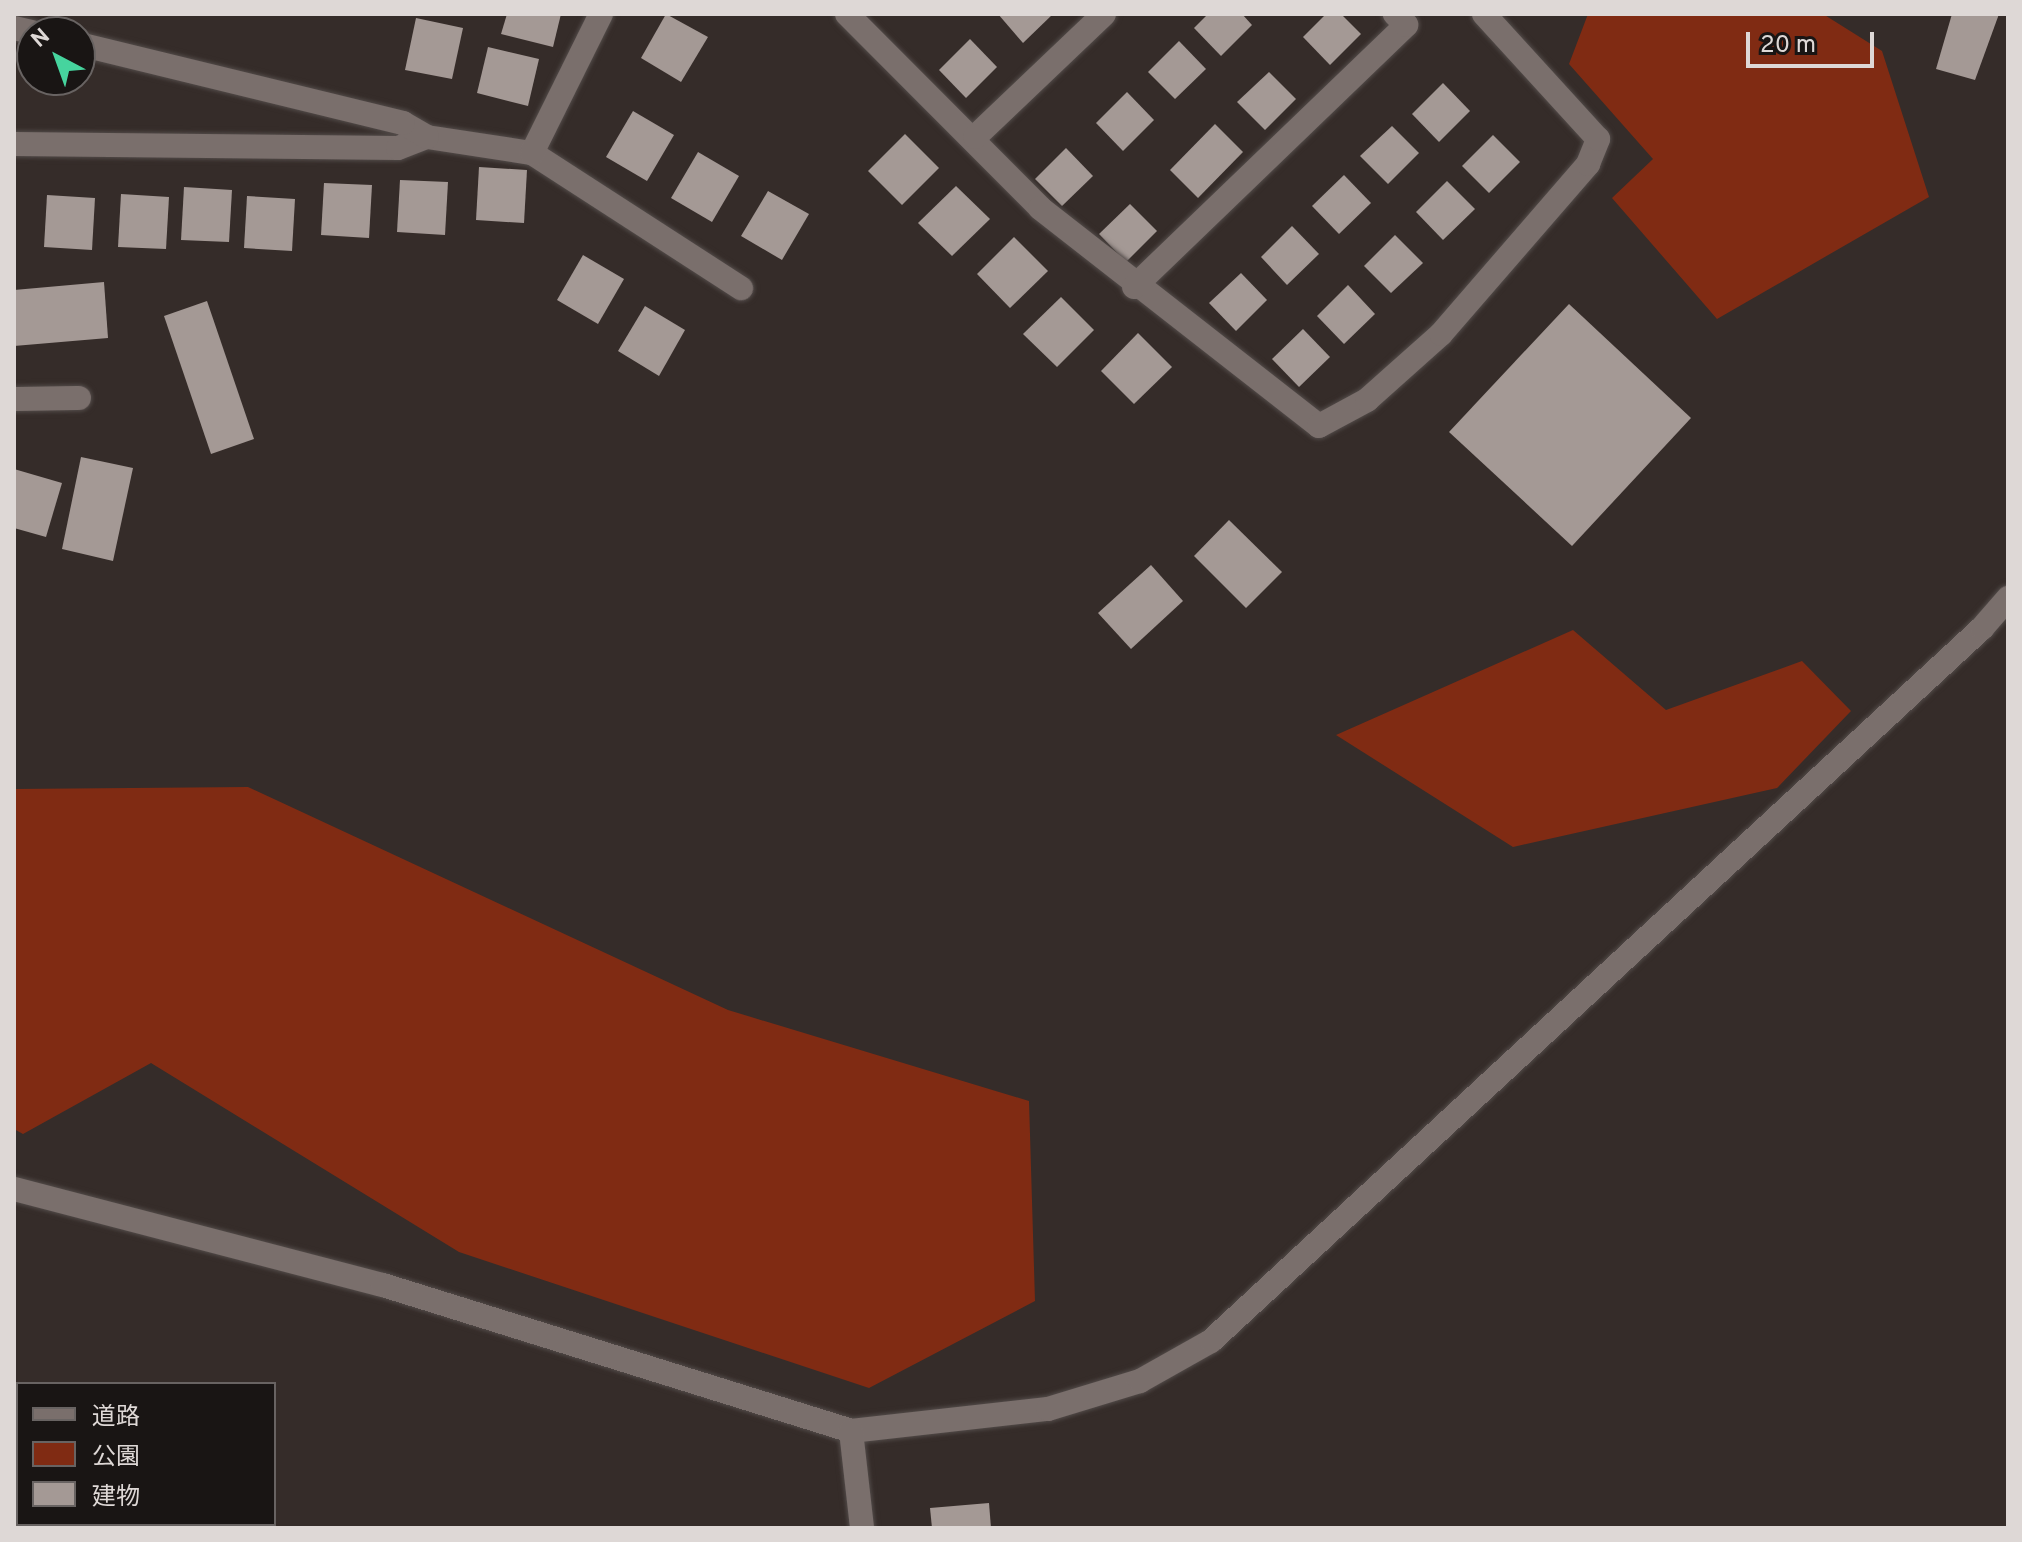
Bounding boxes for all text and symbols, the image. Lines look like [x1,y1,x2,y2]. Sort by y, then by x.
north arrow [16,16,96,96]
scale bar [1750,16,1878,66]
text: N [26,24,56,54]
text: 20 m [1760,31,1816,61]
legend [16,1382,276,1526]
text: 道路 [92,1403,140,1433]
text: 公園 [92,1443,140,1473]
text: 建物 [92,1483,140,1513]

